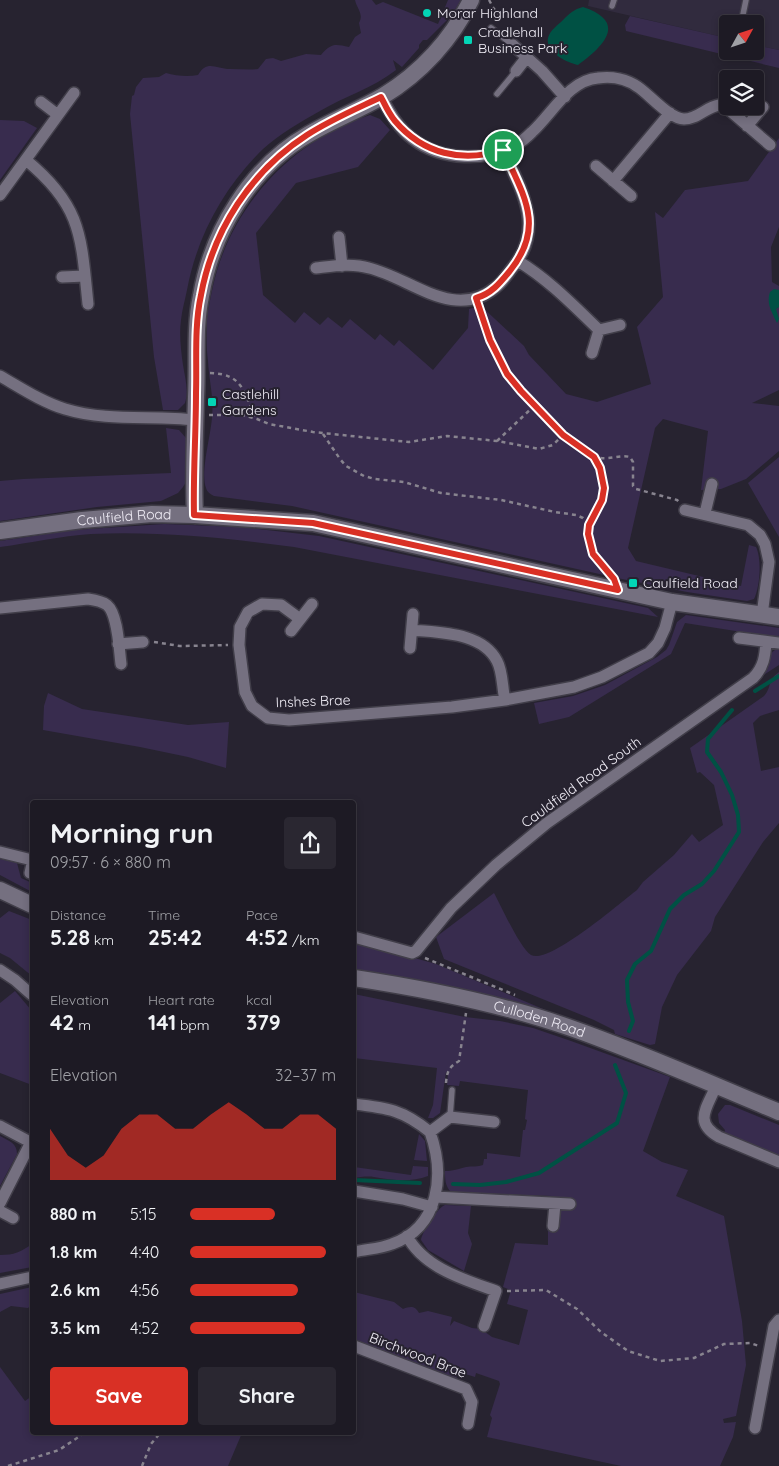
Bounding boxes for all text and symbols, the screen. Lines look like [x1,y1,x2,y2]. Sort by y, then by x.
place label: Morar Highland [437,4,538,22]
marker: Morar Highland [421,7,433,19]
north arrow [719,15,764,60]
map controls [719,15,764,115]
place label: Cradlehall Business Park [478,23,567,57]
marker: Cradlehall Business Park [462,34,474,46]
button: layers [719,70,764,115]
pin [482,129,524,171]
icon: arrive [489,136,517,164]
place label: Castlehill Gardens [222,385,279,419]
marker: Castlehill Gardens [206,396,218,408]
street label: Caulfield Road [76,505,172,530]
place label: Caulfield Road [643,574,738,592]
marker: Caulfield Road [627,577,639,589]
street label: Inshes Brae [275,691,351,711]
street label: Cauldfield Road South [518,732,644,832]
text: Morning run [50,815,214,850]
button: share [284,817,336,869]
text: 09:57 · 6 × 880 m [50,852,171,872]
text: Distance [50,906,106,924]
text: Time [148,906,180,924]
text: Pace [246,906,278,924]
text: 5.28 [50,924,90,950]
text: 25:42 [148,924,202,950]
text: 4:52 [246,924,288,950]
text: km [90,931,114,949]
text: /km [288,931,320,949]
text: Elevation [50,991,109,1009]
text: Heart rate [148,991,215,1009]
text: kcal [246,991,272,1009]
street label: Culloden Road [492,996,588,1041]
text: 42 [50,1009,74,1035]
text: 141 [148,1009,176,1035]
text: 379 [246,1009,281,1035]
text: m [74,1016,91,1034]
text: bpm [176,1016,210,1034]
text: Elevation [50,1065,117,1085]
text: 32–37 m [275,1065,336,1085]
text: 880 m [50,1204,97,1224]
text: 5:15 [130,1204,156,1224]
text: 1.8 km [50,1242,97,1262]
text: 4:40 [130,1242,159,1262]
text: 2.6 km [50,1280,100,1300]
text: 4:56 [130,1280,159,1300]
text: 3.5 km [50,1318,100,1338]
text: 4:52 [130,1318,159,1338]
street label: Birchwood Brae [367,1328,469,1382]
button: Save [50,1367,188,1425]
button: Share [198,1367,336,1425]

